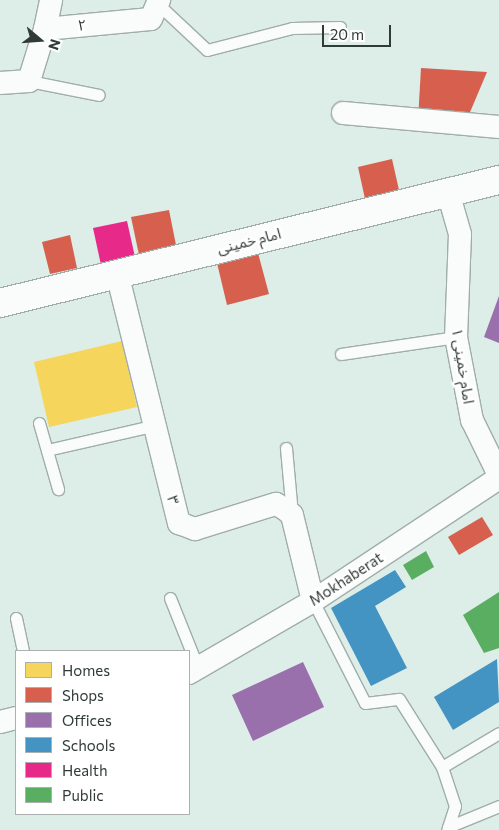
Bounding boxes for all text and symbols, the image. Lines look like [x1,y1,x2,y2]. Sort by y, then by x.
north arrow [15,15,65,65]
scale bar [324,15,393,47]
street label: ۲ [77,16,87,34]
text: 20 m [330,25,364,43]
text: N [45,37,64,52]
street label: امام خمینی [215,224,283,258]
street label: امام خمینی ۱ [448,327,478,405]
street label: ۳ [163,494,183,506]
street label: Mokhaberat [306,548,386,610]
legend [15,650,190,815]
text: Homes [62,661,110,679]
text: Shops [62,686,104,704]
text: Offices [62,711,112,729]
text: Schools [62,736,115,754]
text: Health [62,761,108,779]
text: Public [62,786,104,804]

